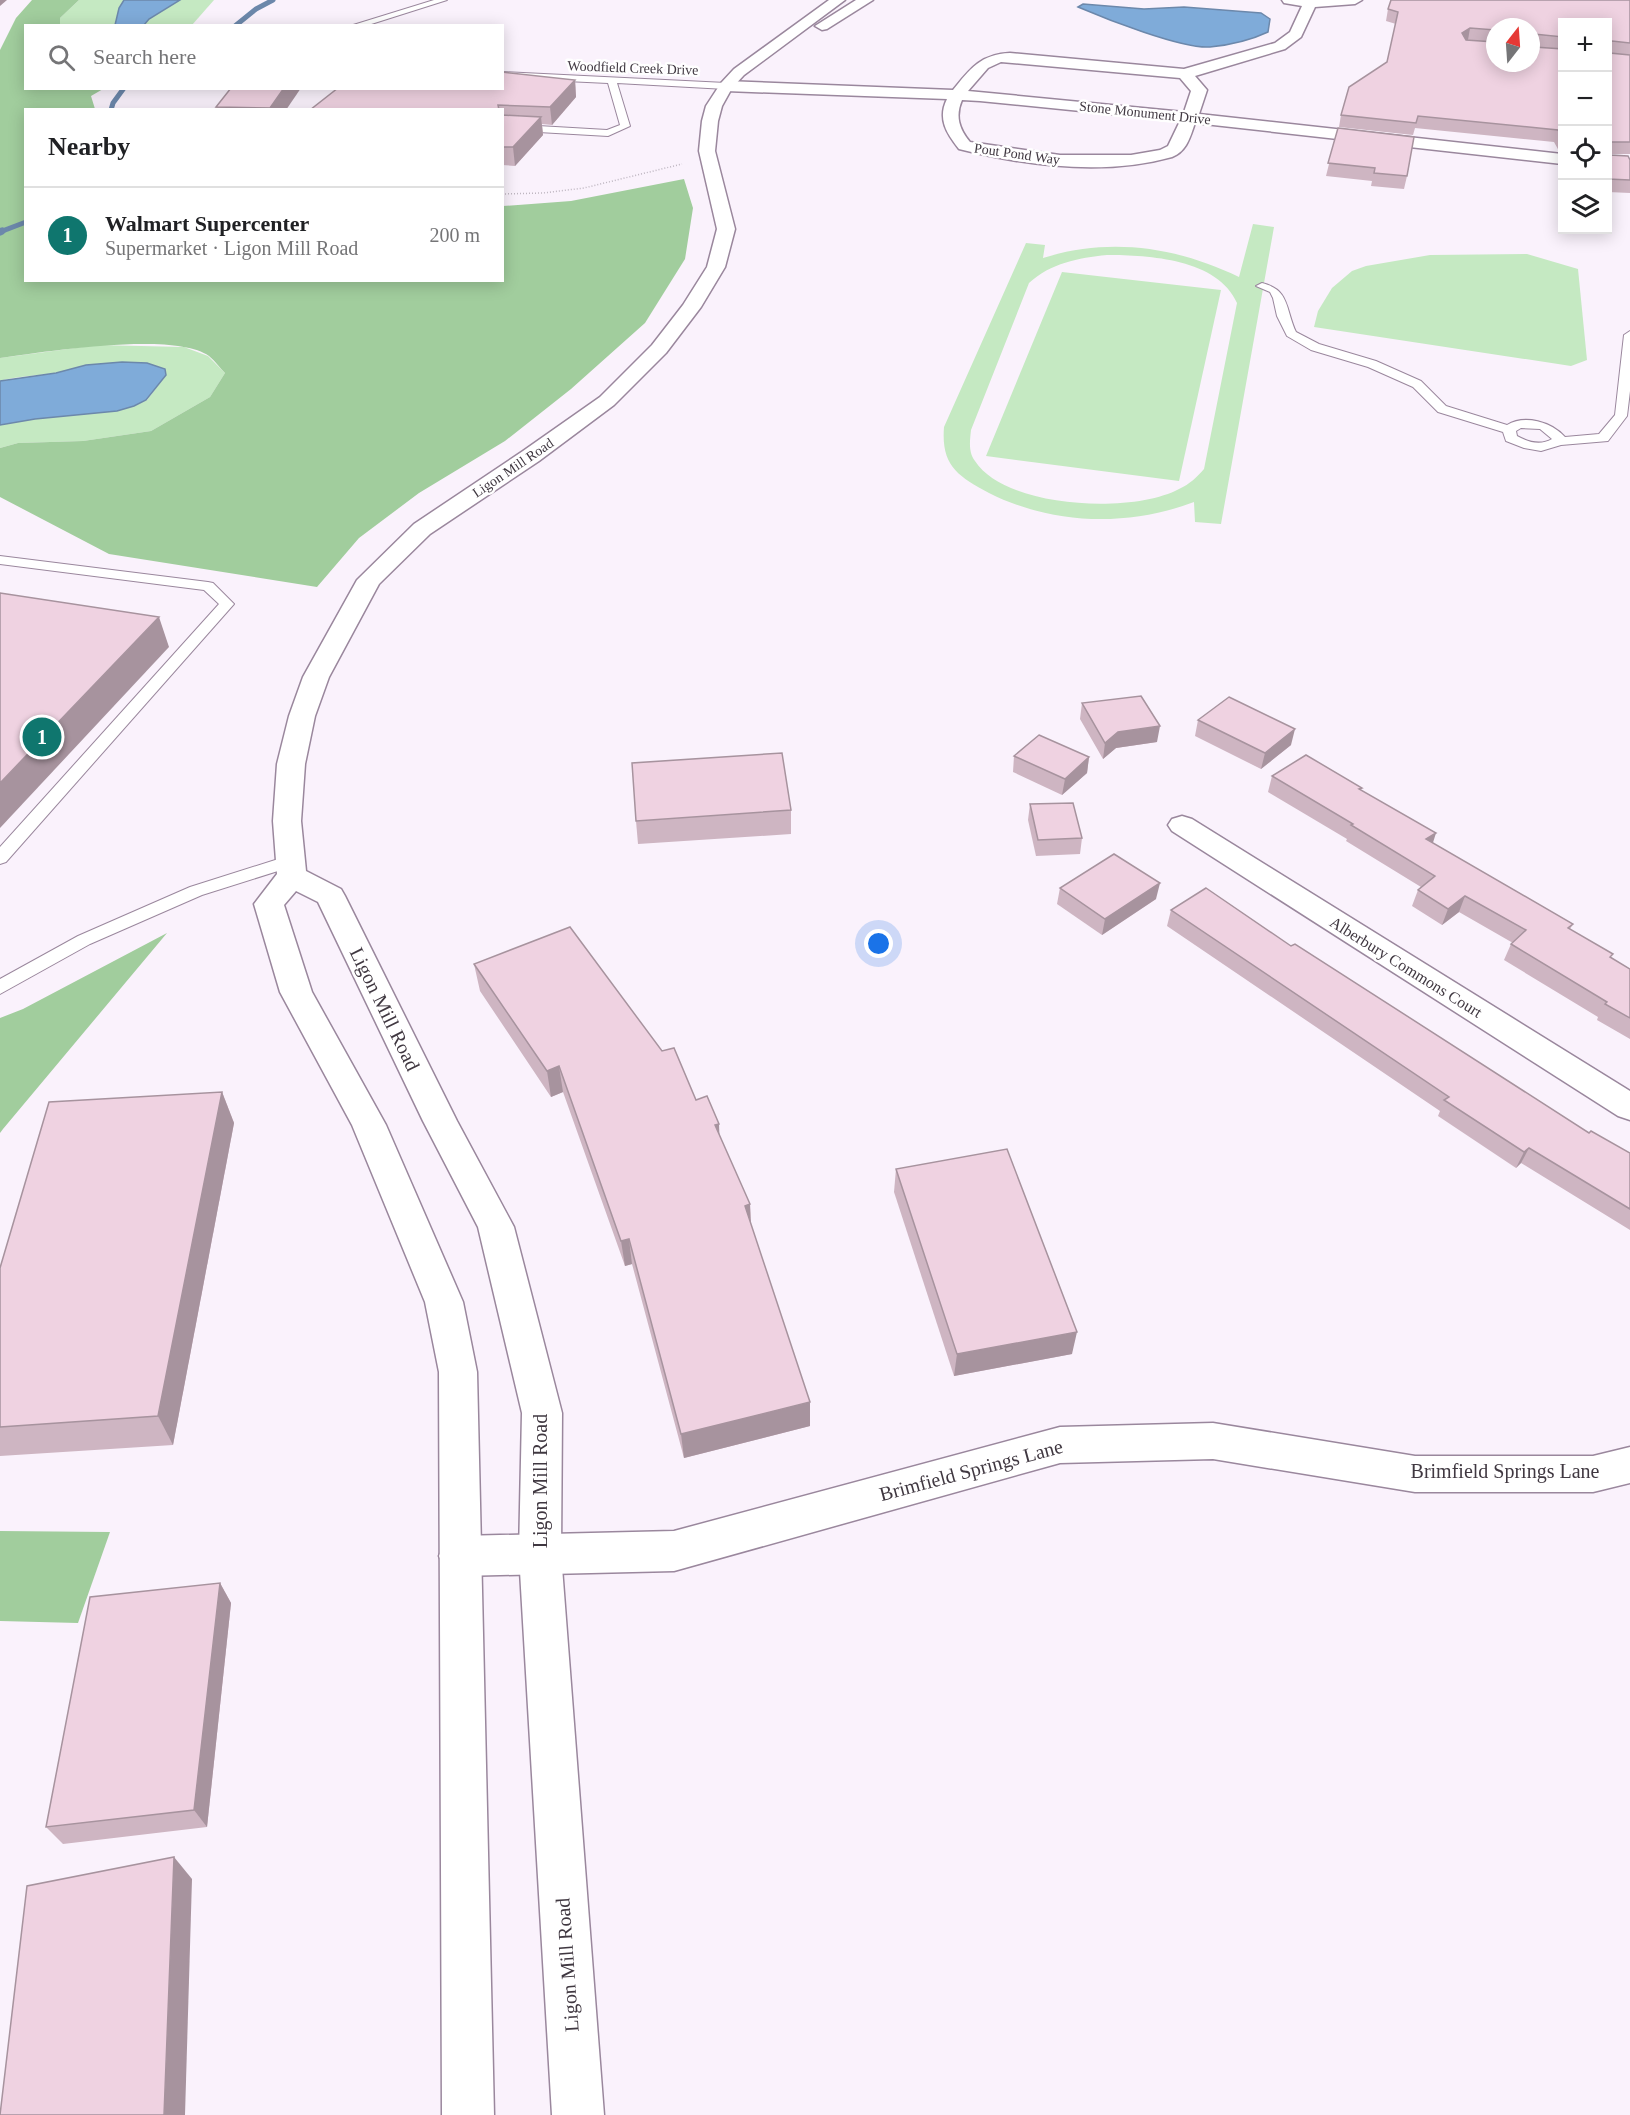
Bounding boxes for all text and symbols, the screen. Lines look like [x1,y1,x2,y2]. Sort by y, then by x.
north arrow [1486,18,1540,72]
map controls [1558,18,1612,234]
button: + [1558,18,1612,72]
search box [24,24,504,90]
icon: search [45,41,78,74]
text: Search here [93,44,196,69]
street label: Woodfield Creek Drive [567,58,699,78]
button: − [1558,72,1612,126]
street label: Stone Monument Drive [1078,99,1212,127]
button: locate [1558,126,1612,180]
text: Nearby [48,132,130,161]
street label: Pout Pond Way [973,141,1061,167]
button: layers [1558,180,1612,234]
text: Walmart Supercenter [105,211,309,236]
text: 1 [63,224,73,246]
text: 200 m [429,224,480,246]
text: Supermarket · Ligon Mill Road [105,237,358,259]
street label: Ligon Mill Road [470,435,556,501]
pin: 1 [22,714,62,760]
street label: Alberbury Commons Court [1326,913,1486,1022]
your location [864,929,893,958]
street label: Ligon Mill Road [345,944,424,1075]
street label: Ligon Mill Road [529,1414,552,1548]
street label: Brimfield Springs Lane [877,1435,1065,1506]
street label: Brimfield Springs Lane [1411,1460,1600,1483]
street label: Ligon Mill Road [551,1897,584,2033]

